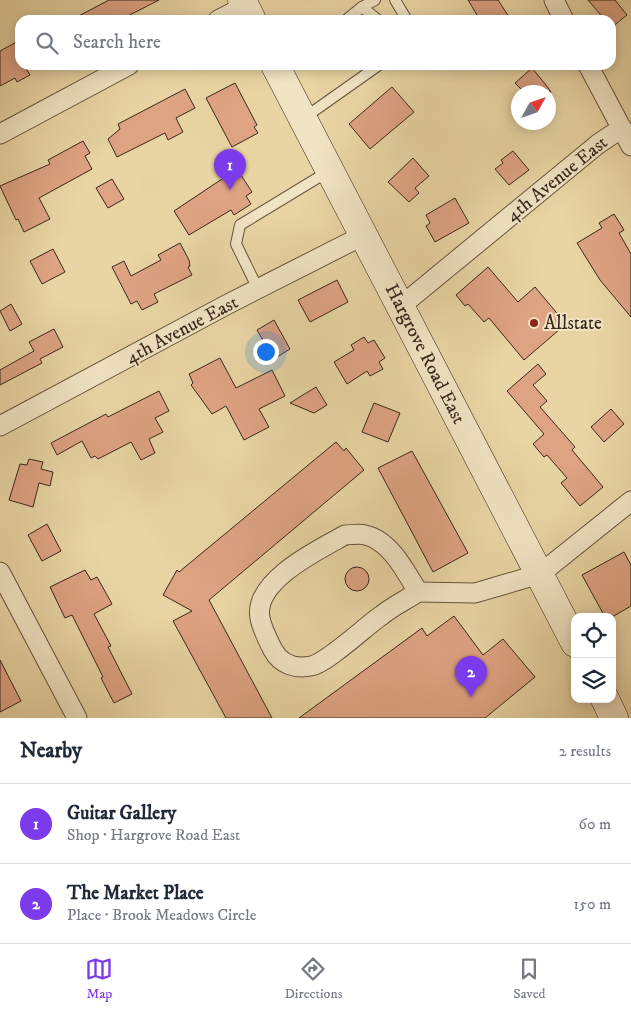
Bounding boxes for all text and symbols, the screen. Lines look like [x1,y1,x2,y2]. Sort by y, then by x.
search box [15,15,616,70]
icon: search [33,29,61,57]
text: Search here [73,31,161,54]
north arrow [511,85,556,130]
street label: 4th Avenue East [502,131,612,227]
pin: 1 [214,149,246,190]
street label: Hargrove Road East [380,280,470,428]
street label: 4th Avenue East [122,291,242,369]
place label: Allstate [544,312,602,335]
marker: Allstate [528,317,540,329]
your location [253,339,279,365]
map controls [571,613,616,703]
button: locate [571,613,616,658]
pin: 2 [455,656,487,697]
button: layers [571,658,616,703]
text: Nearby [20,738,82,764]
text: 2 results [559,741,611,761]
text: Guitar Gallery [67,802,176,825]
text: 1 [33,814,39,834]
text: 60 m [579,814,611,834]
text: Shop · Hargrove Road East [67,825,240,845]
text: The Market Place [67,882,204,905]
text: 2 [32,894,40,914]
text: 150 m [573,894,611,914]
text: Place · Brook Meadows Circle [67,905,256,925]
tab: Map [85,955,113,1003]
tab: Directions [284,955,342,1003]
tab: Saved [513,955,546,1003]

